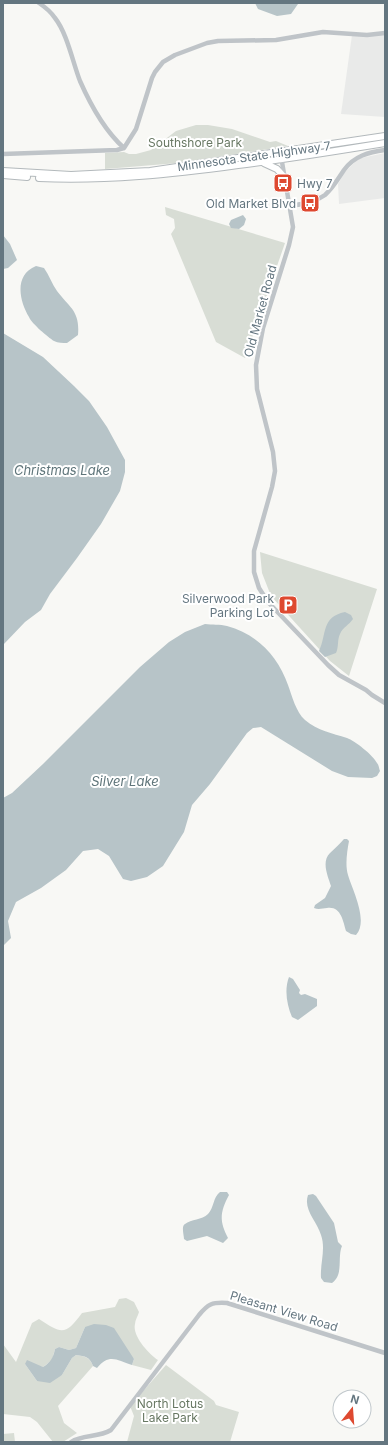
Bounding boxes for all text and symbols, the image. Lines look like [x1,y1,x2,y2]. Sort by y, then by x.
park label: Southshore Park [148,135,242,150]
street label: Minnesota State Highway 7 [176,138,332,174]
bus stop icon: Hwy 7 [272,172,294,194]
place label: Hwy 7 [297,176,333,191]
bus stop icon: Old Market Blvd [299,192,321,214]
place label: Old Market Blvd [206,196,296,211]
street label: Old Market Road [241,263,279,359]
water label: Christmas Lake [14,462,110,478]
place label: Silverwood Park Parking Lot [182,591,274,620]
parking icon: Silverwood Park Parking Lot [277,594,299,616]
water label: Silver Lake [91,773,159,789]
street label: Pleasant View Road [228,1287,340,1335]
north arrow [332,1389,372,1429]
text: N [349,1392,361,1407]
park label: North Lotus Lake Park [137,1396,203,1425]

